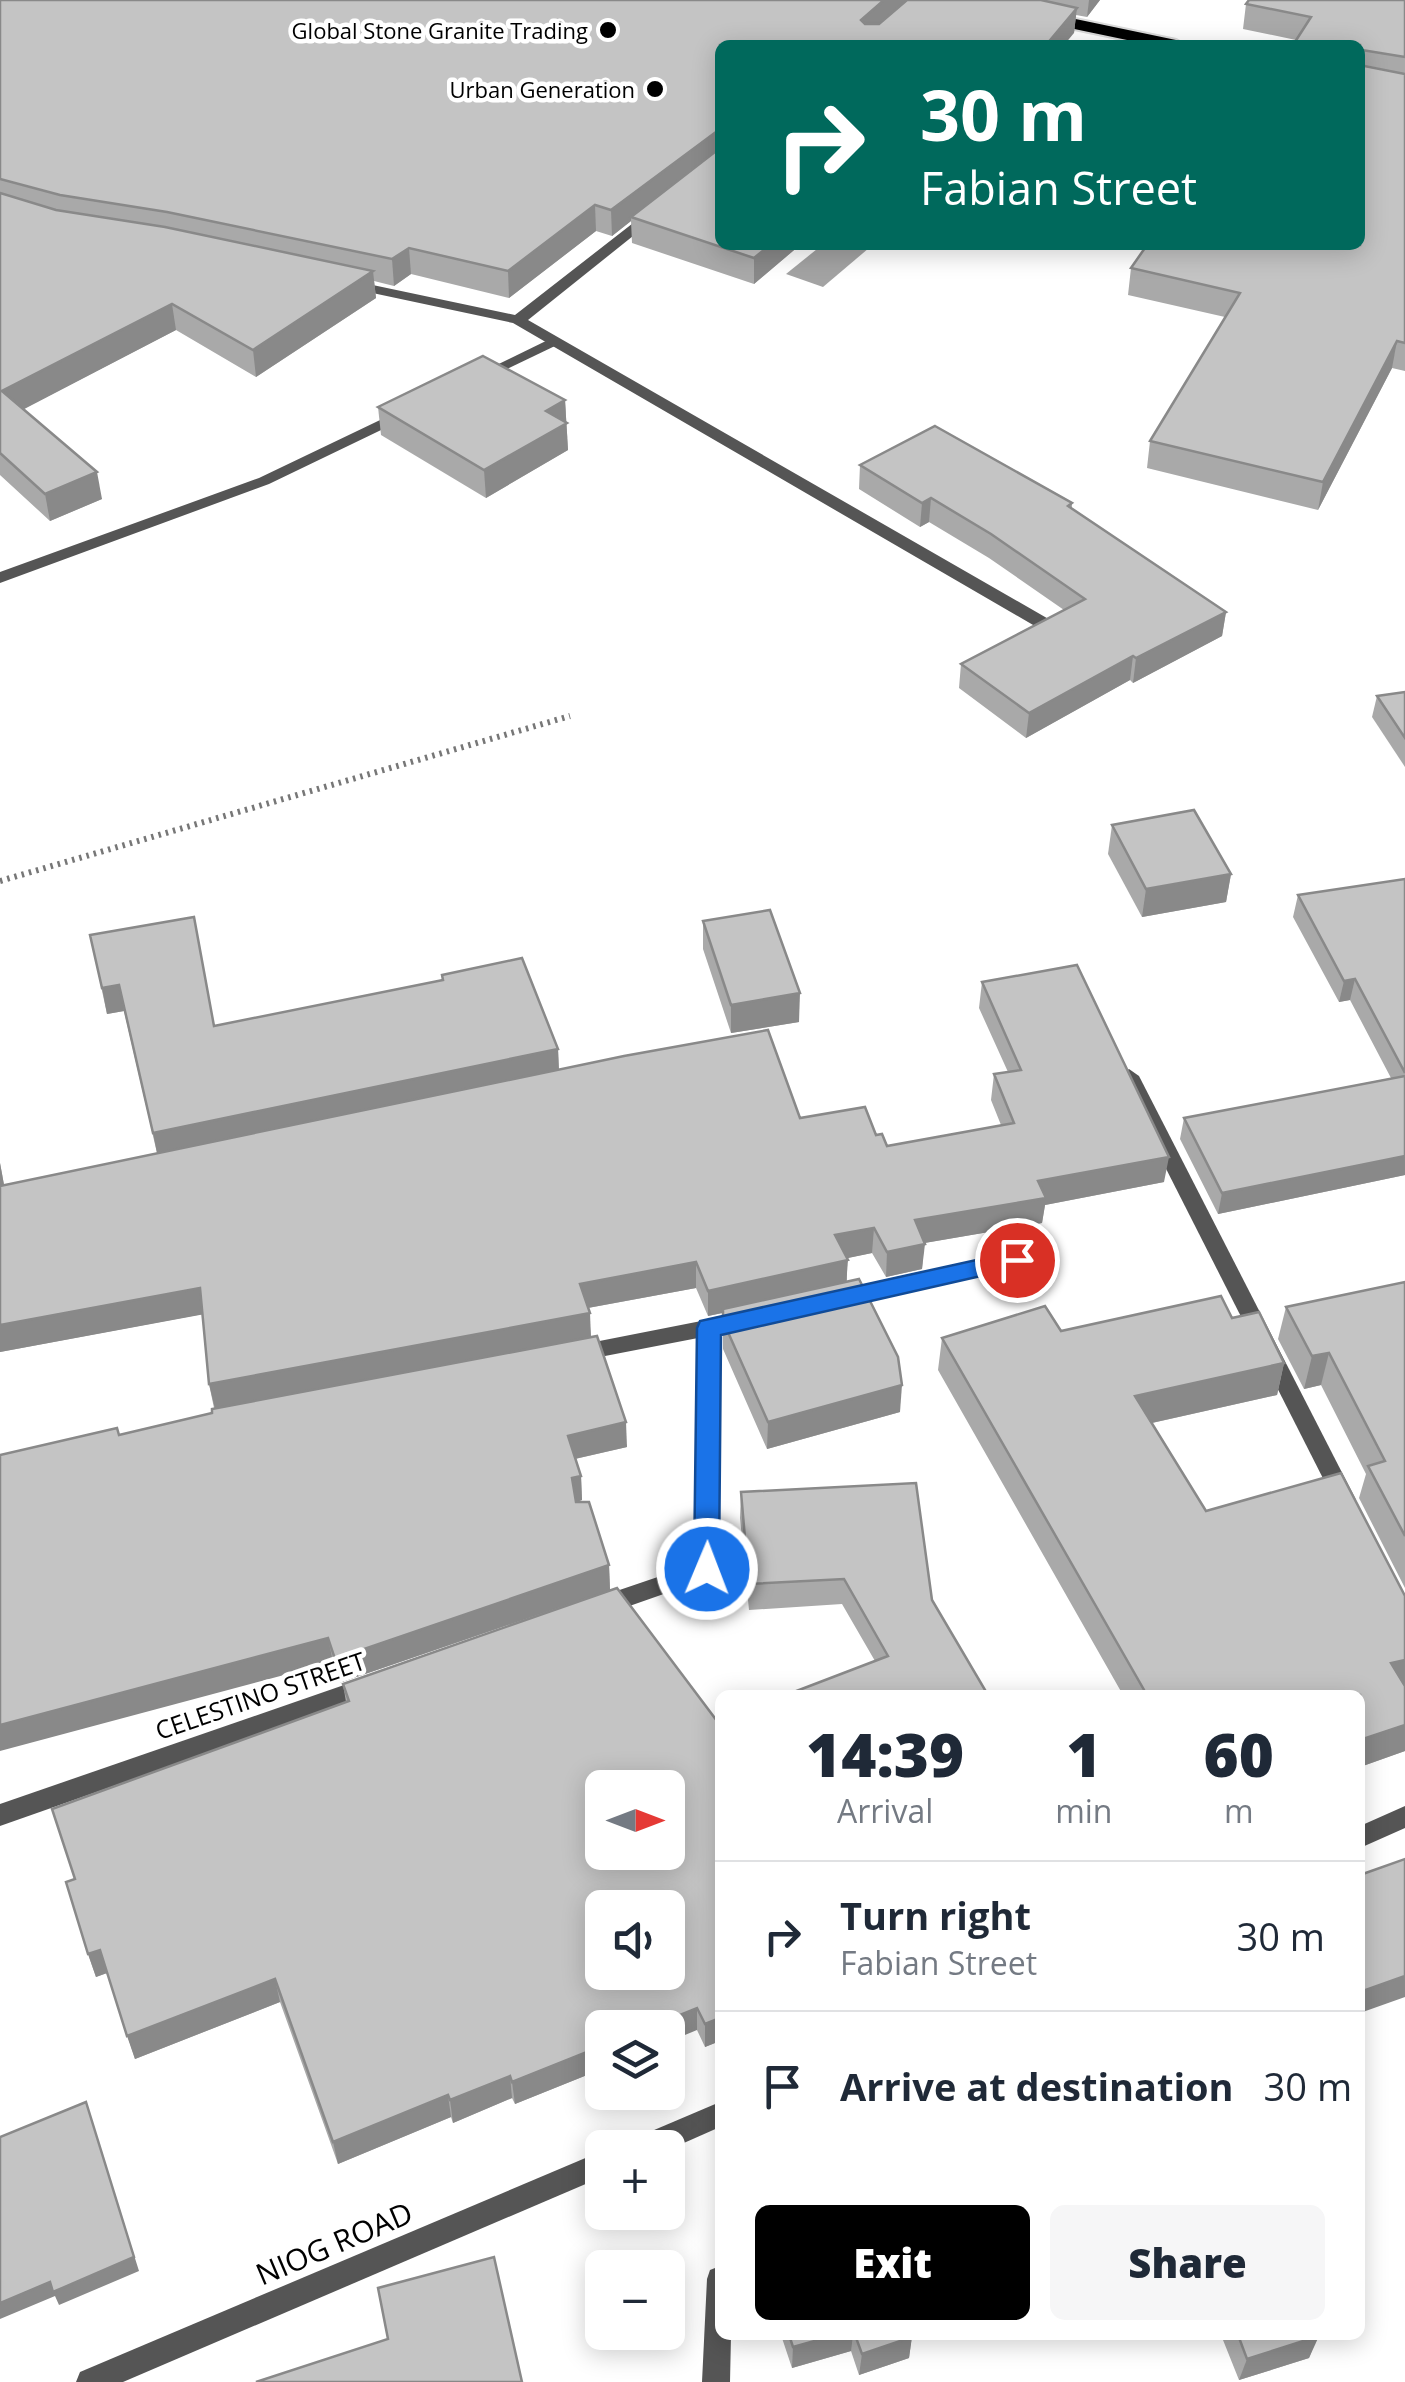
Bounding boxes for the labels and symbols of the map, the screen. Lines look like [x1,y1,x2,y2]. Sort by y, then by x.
place label: Global Stone Granite Trading [292,15,588,45]
marker: Global Stone Granite Trading [597,19,619,41]
place label: Urban Generation [450,74,635,104]
marker: Urban Generation [644,78,666,100]
pin [975,1218,1060,1303]
position arrow [655,1517,759,1621]
street label: CELESTINO STREET [150,1643,370,1747]
north arrow [585,1770,685,1870]
street label: NIOG ROAD [249,2192,419,2294]

